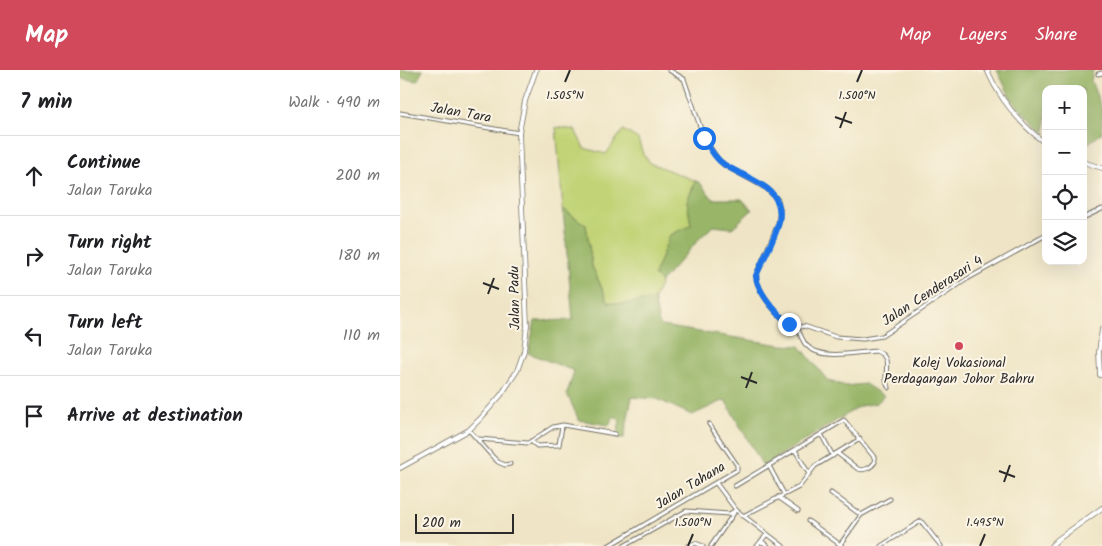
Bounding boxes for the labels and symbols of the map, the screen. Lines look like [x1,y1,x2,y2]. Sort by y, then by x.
text: 1.505°N [546,86,584,105]
text: 1.500°N [838,86,876,105]
street label: Jalan Tara [429,97,493,129]
route start [693,127,716,150]
street label: Jalan Cenderasari 4 [878,250,988,332]
street label: Jalan Padu [503,265,527,330]
route end [778,313,801,336]
marker: Kolej Vokasional Perdagangan Johor Bahru [953,340,965,352]
place label: Kolej Vokasional Perdagangan Johor Bahru [884,352,1034,390]
street label: Jalan Tahana [651,456,730,515]
scale bar [415,511,514,534]
text: 1.500°N [674,513,712,532]
text: 1.495°N [966,513,1004,532]

